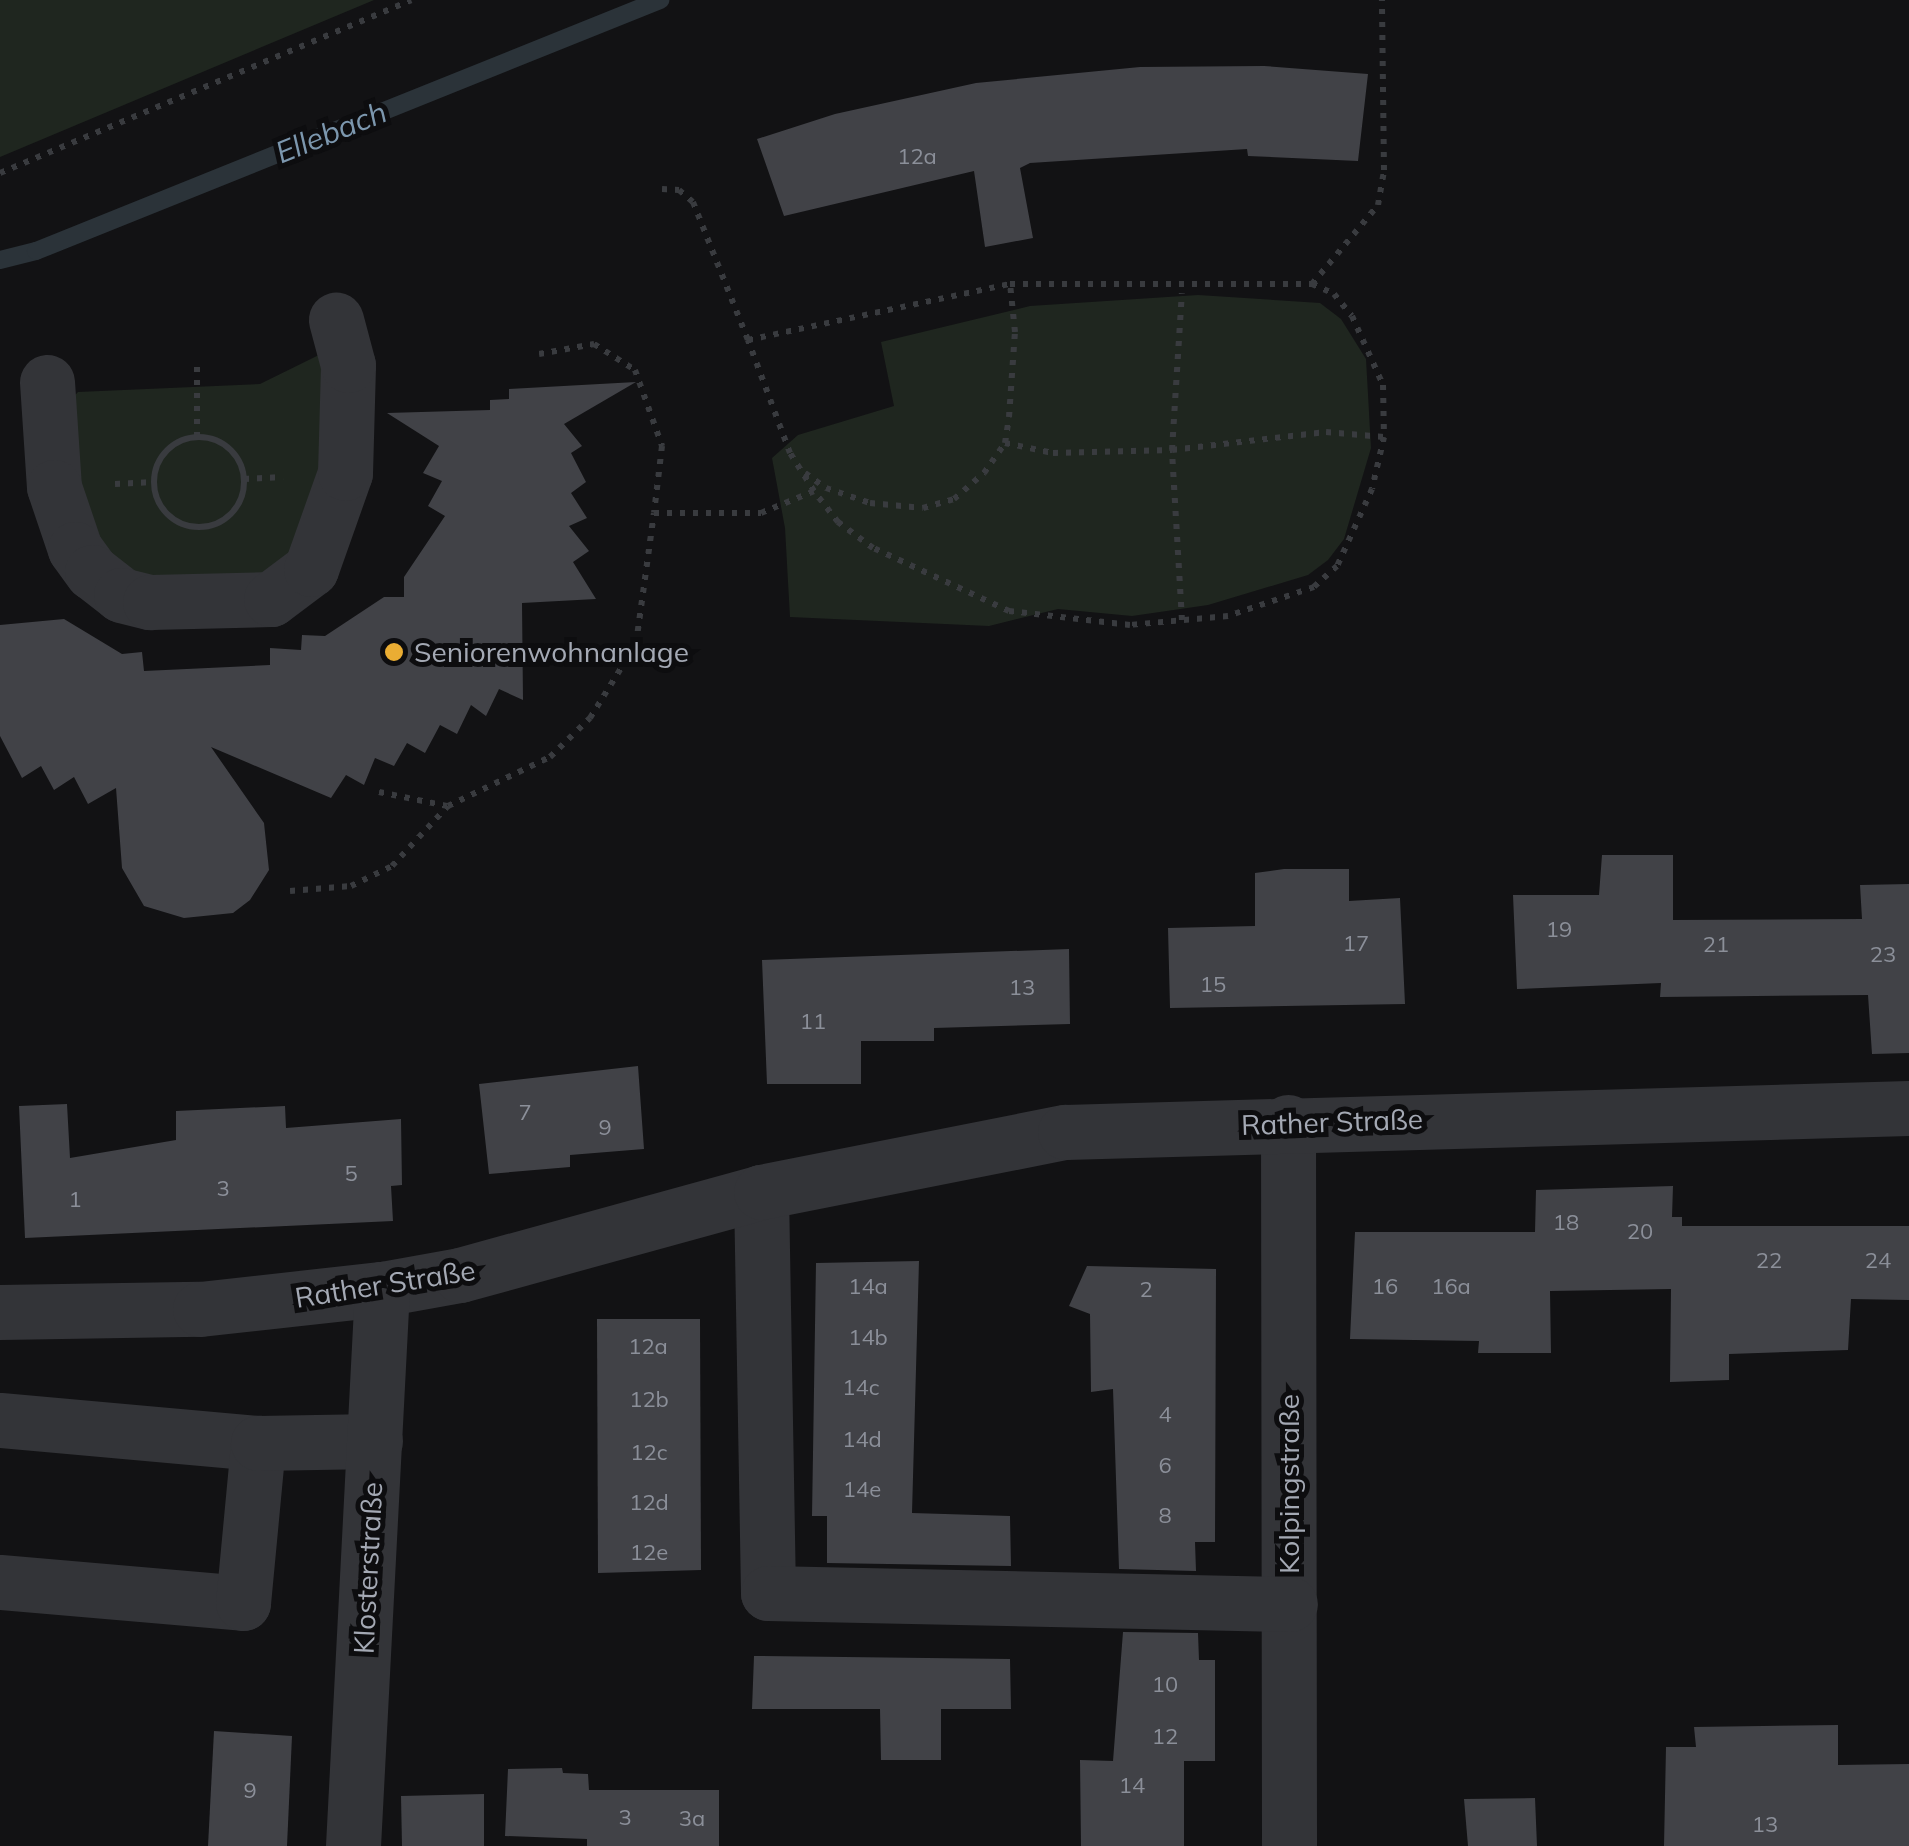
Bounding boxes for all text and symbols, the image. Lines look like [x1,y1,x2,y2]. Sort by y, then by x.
water label: Ellebach [270,93,392,171]
house number: 12a [897,144,937,170]
place label: Seniorenwohnanlage [414,635,689,669]
marker: Seniorenwohnanlage [383,641,405,663]
house number: 19 [1546,917,1572,943]
house number: 17 [1343,931,1369,957]
house number: 21 [1703,932,1729,958]
house number: 23 [1870,942,1896,968]
house number: 15 [1200,972,1226,998]
house number: 13 [1009,975,1035,1001]
house number: 11 [800,1009,826,1035]
house number: 7 [518,1100,532,1126]
street label: Rather Straße [1240,1102,1424,1142]
house number: 9 [598,1115,612,1141]
house number: 5 [344,1161,358,1187]
house number: 3 [216,1176,230,1202]
house number: 1 [68,1187,82,1213]
house number: 18 [1553,1210,1579,1236]
house number: 20 [1627,1219,1653,1245]
house number: 22 [1756,1248,1782,1274]
house number: 24 [1865,1248,1891,1274]
street label: Rather Straße [292,1253,478,1315]
house number: 14a [848,1274,888,1300]
house number: 16 [1372,1274,1398,1300]
house number: 16a [1431,1274,1471,1300]
house number: 2 [1139,1277,1153,1303]
house number: 14b [848,1325,888,1351]
house number: 12a [628,1334,668,1360]
house number: 14c [842,1375,880,1401]
house number: 12b [629,1387,669,1413]
street label: Kolpingstraße [1272,1394,1306,1574]
house number: 4 [1158,1402,1172,1428]
house number: 14d [842,1427,882,1453]
house number: 12c [630,1440,668,1466]
house number: 6 [1158,1453,1172,1479]
house number: 14e [843,1477,881,1503]
street label: Klosterstraße [347,1481,389,1655]
house number: 12d [629,1490,669,1516]
house number: 8 [1158,1503,1172,1529]
house number: 12e [630,1540,668,1566]
house number: 10 [1152,1672,1178,1698]
house number: 12 [1152,1724,1178,1750]
house number: 14 [1119,1773,1145,1799]
house number: 9 [243,1778,257,1804]
house number: 3 [618,1805,632,1831]
house number: 3a [679,1806,705,1832]
house number: 13 [1752,1812,1778,1838]

